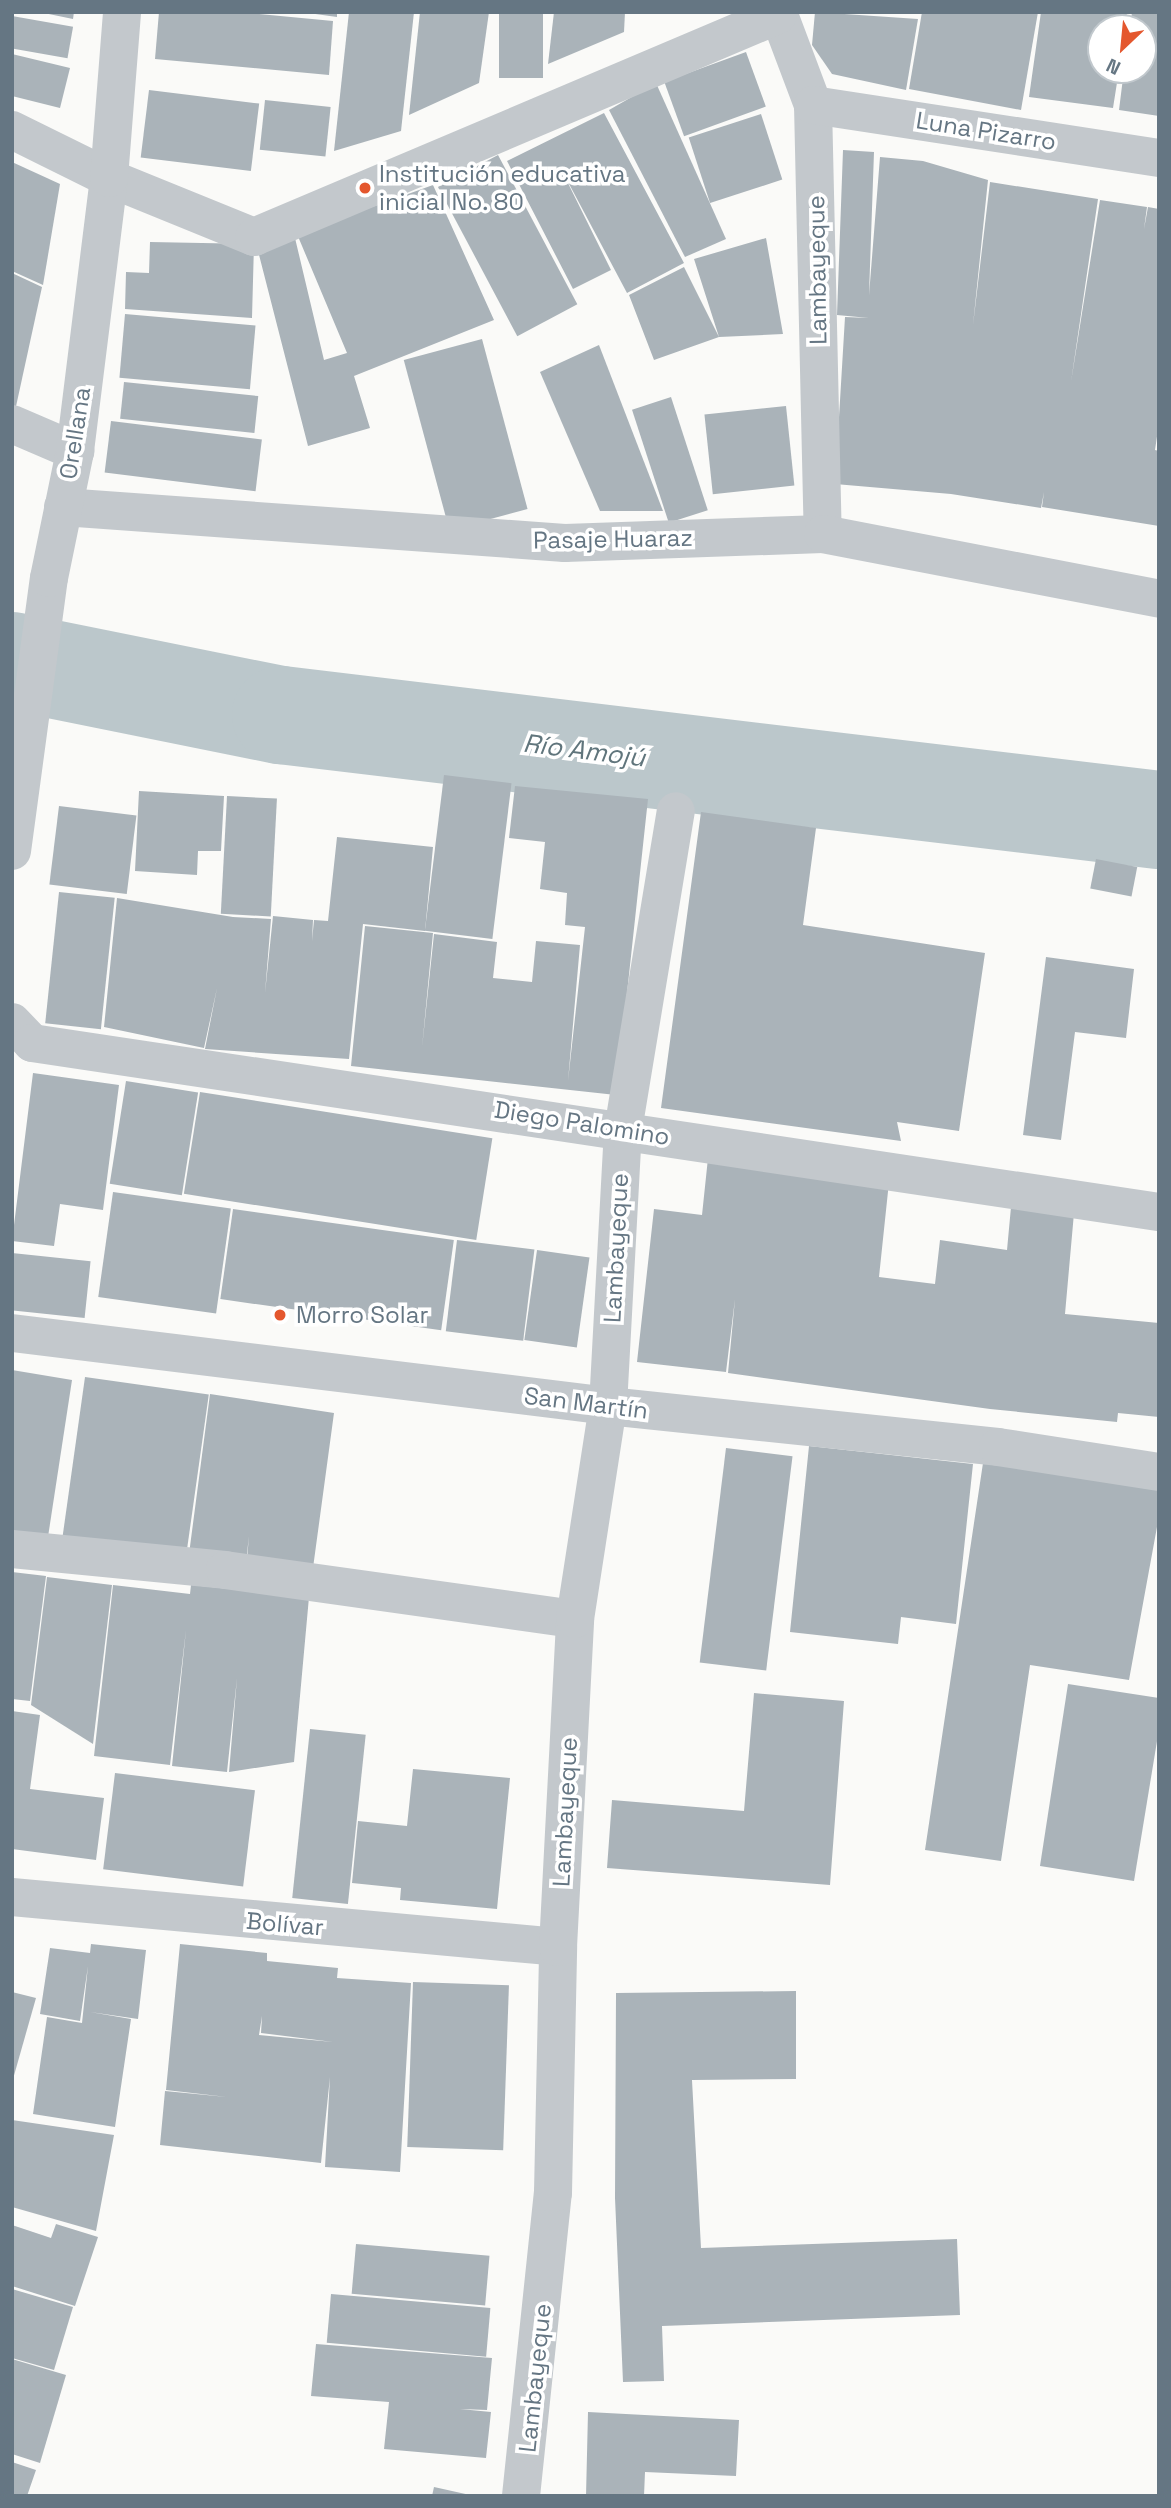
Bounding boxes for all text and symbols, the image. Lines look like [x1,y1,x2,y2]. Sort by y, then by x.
north arrow [1087,14,1157,84]
text: N [1102,53,1125,81]
street label: Luna Pizarro [914,106,1058,156]
place label: Institución educativa inicial No. 80 [379,160,626,216]
marker: Institución educativa inicial No. 80 [357,180,373,196]
street label: Lambayeque [801,195,833,345]
street label: Orellana [54,385,96,481]
street label: Pasaje Huaraz [533,523,693,555]
water label: Río Amojú [521,728,647,774]
street label: Diego Palomino [492,1095,672,1151]
street label: Lambayeque [598,1172,634,1324]
place label: Morro Solar [296,1301,429,1329]
marker: Morro Solar [270,1305,290,1325]
street label: San Martín [522,1381,650,1425]
street label: Lambayeque [547,1736,583,1888]
street label: Bolívar [245,1906,325,1942]
street label: Lambayeque [513,2302,557,2454]

